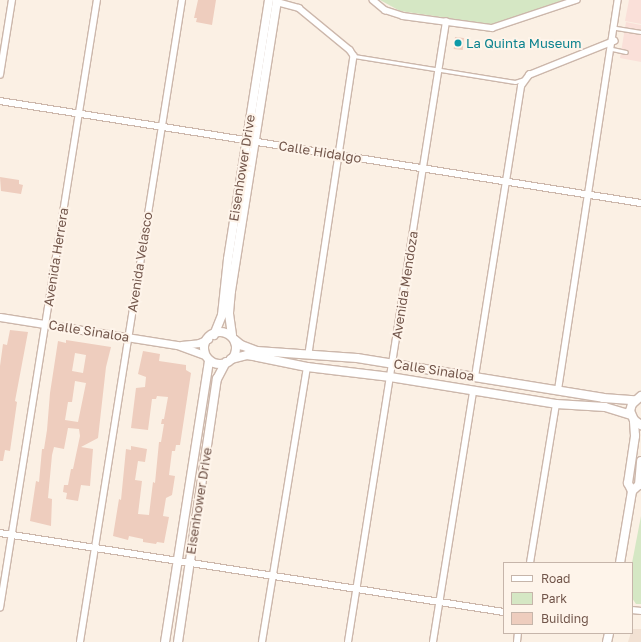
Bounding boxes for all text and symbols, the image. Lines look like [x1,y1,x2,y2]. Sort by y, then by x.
place label: La Quinta Museum [466,35,582,51]
marker: La Quinta Museum [453,38,463,48]
street label: Eisenhower Drive [226,113,258,223]
street label: Calle Hidalgo [277,138,363,166]
street label: Avenida Herrera [40,206,72,308]
street label: Avenida Velasco [124,211,156,313]
street label: Avenida Mendoza [389,230,421,340]
street label: Calle Sinaloa [48,317,130,345]
street label: Calle Sinaloa [393,356,475,384]
street label: Eisenhower Drive [183,446,215,556]
legend [503,562,633,634]
text: Road [541,571,570,586]
text: Park [541,591,567,606]
text: Building [541,611,589,626]

